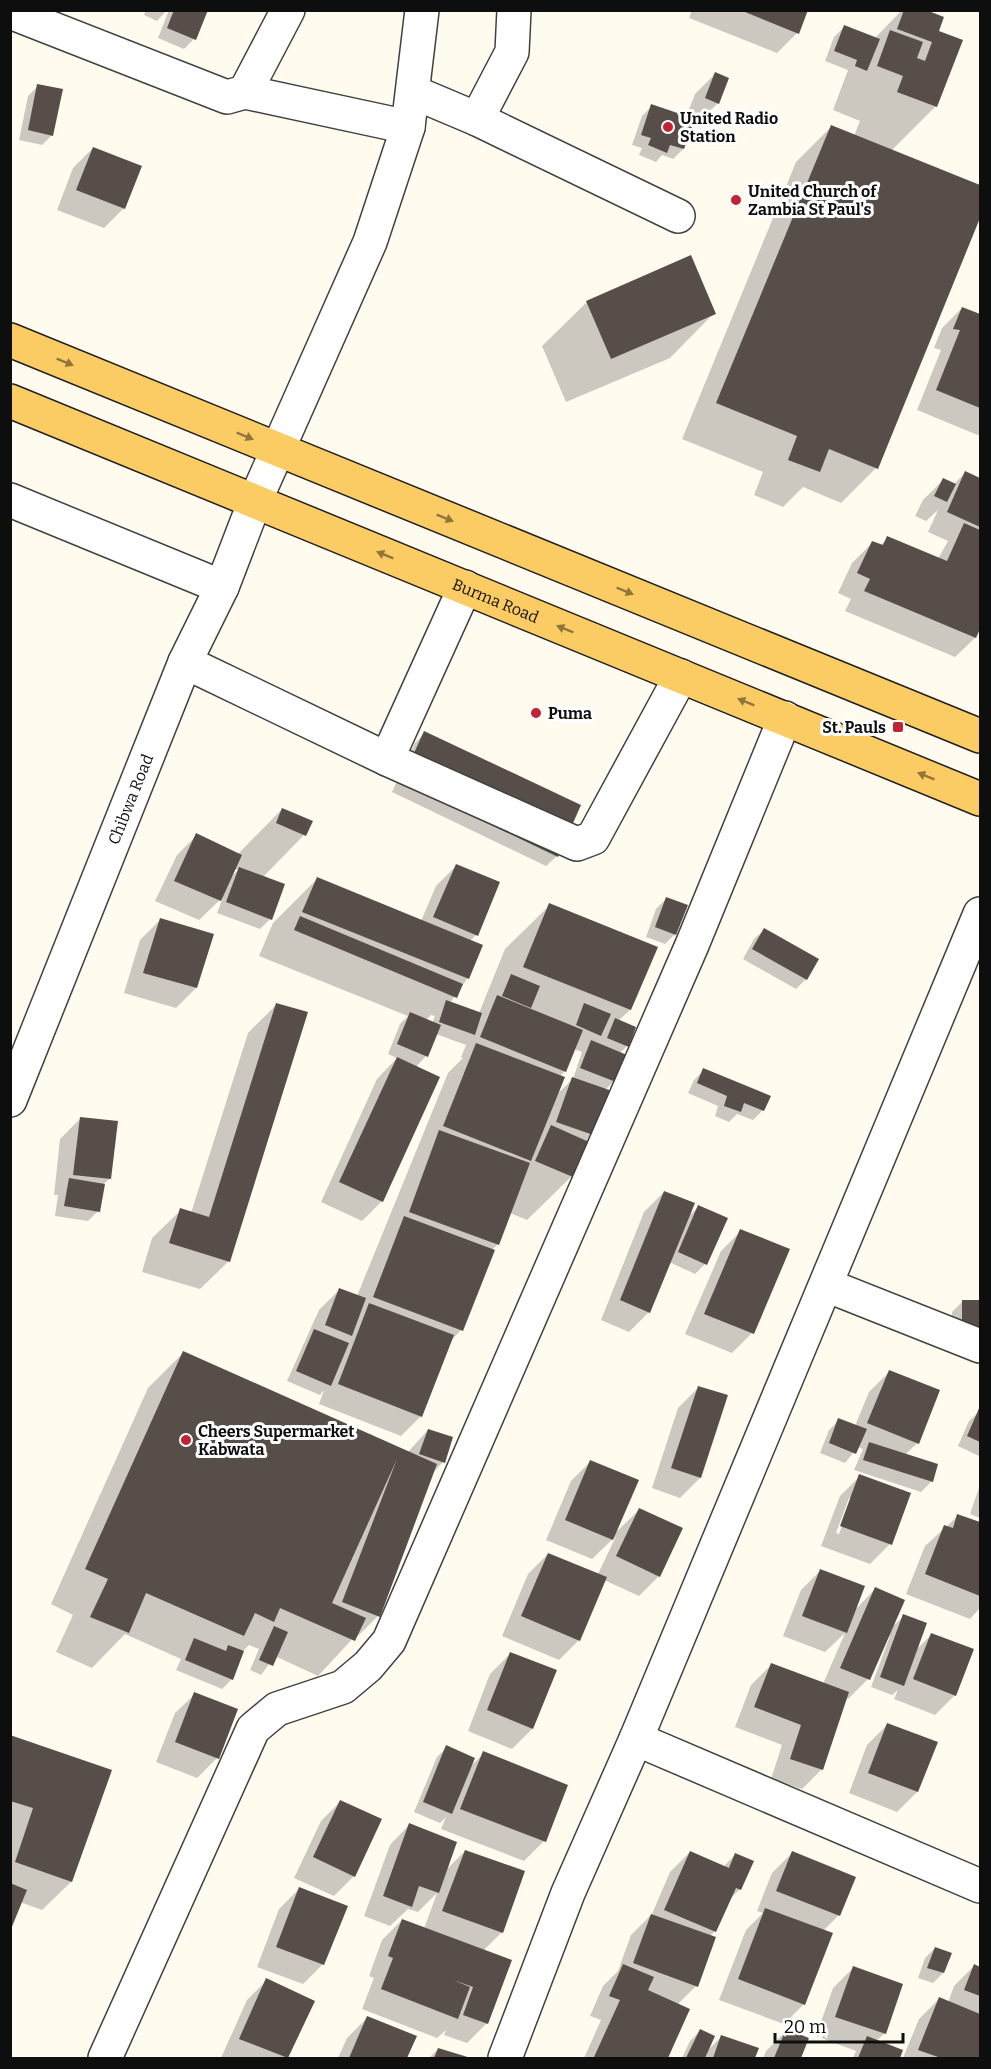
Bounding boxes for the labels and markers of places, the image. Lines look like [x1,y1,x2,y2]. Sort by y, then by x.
place label: United Radio Station [680,109,778,146]
marker: United Radio Station [661,120,675,134]
place label: United Church of Zambia St Paul's [748,182,877,219]
marker: United Church of Zambia St Paul's [729,193,743,207]
place label: Puma [548,704,592,723]
marker: Puma [529,706,543,720]
place label: St. Pauls [822,718,886,737]
marker: St. Pauls [891,720,905,734]
place label: Cheers Supermarket Kabwata [198,1422,355,1459]
marker: Cheers Supermarket Kabwata [179,1433,193,1447]

